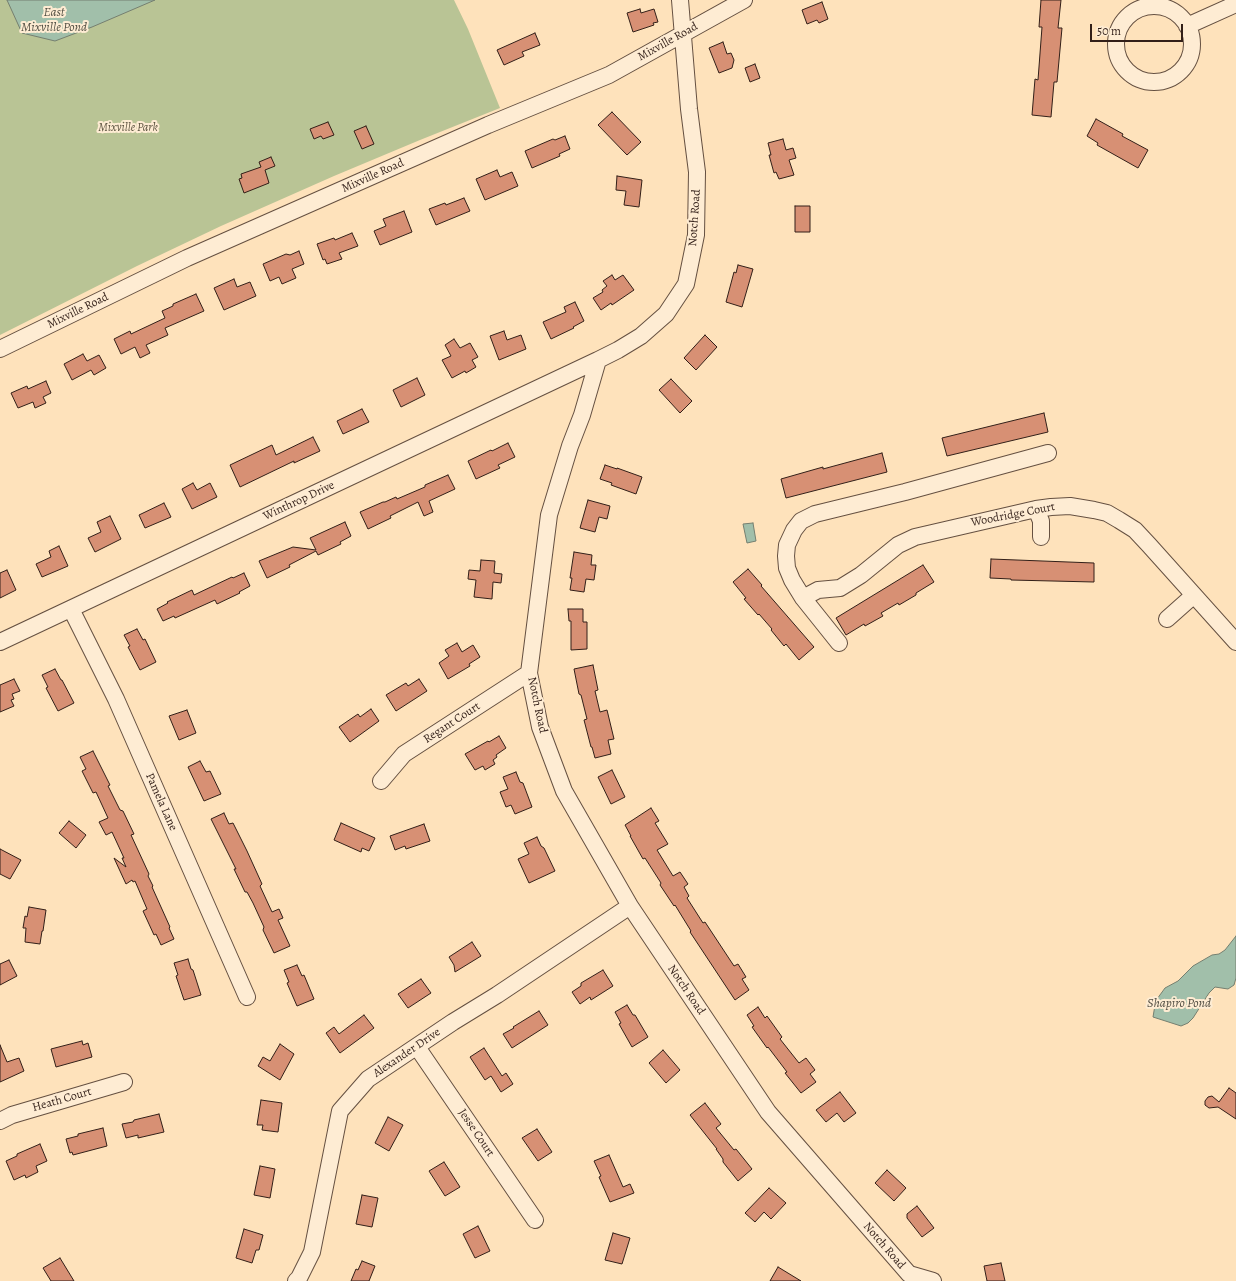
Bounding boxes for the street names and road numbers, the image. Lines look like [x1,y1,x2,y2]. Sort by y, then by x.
street label: Mixville Road [635,20,701,64]
street label: Mixville Road [340,156,406,196]
street label: Notch Road [686,189,704,247]
street label: Mixville Road [45,290,111,332]
street label: Winthrop Drive [261,478,337,524]
street label: Woodridge Court [970,500,1056,530]
street label: Notch Road [524,676,550,734]
street label: Regant Court [421,699,483,747]
street label: Pamela Lane [142,771,180,833]
street label: Notch Road [664,962,708,1018]
street label: Alexander Drive [371,1025,443,1081]
street label: Heath Court [31,1085,93,1115]
street label: Jesse Court [455,1106,497,1160]
street label: Notch Road [860,1220,908,1272]

